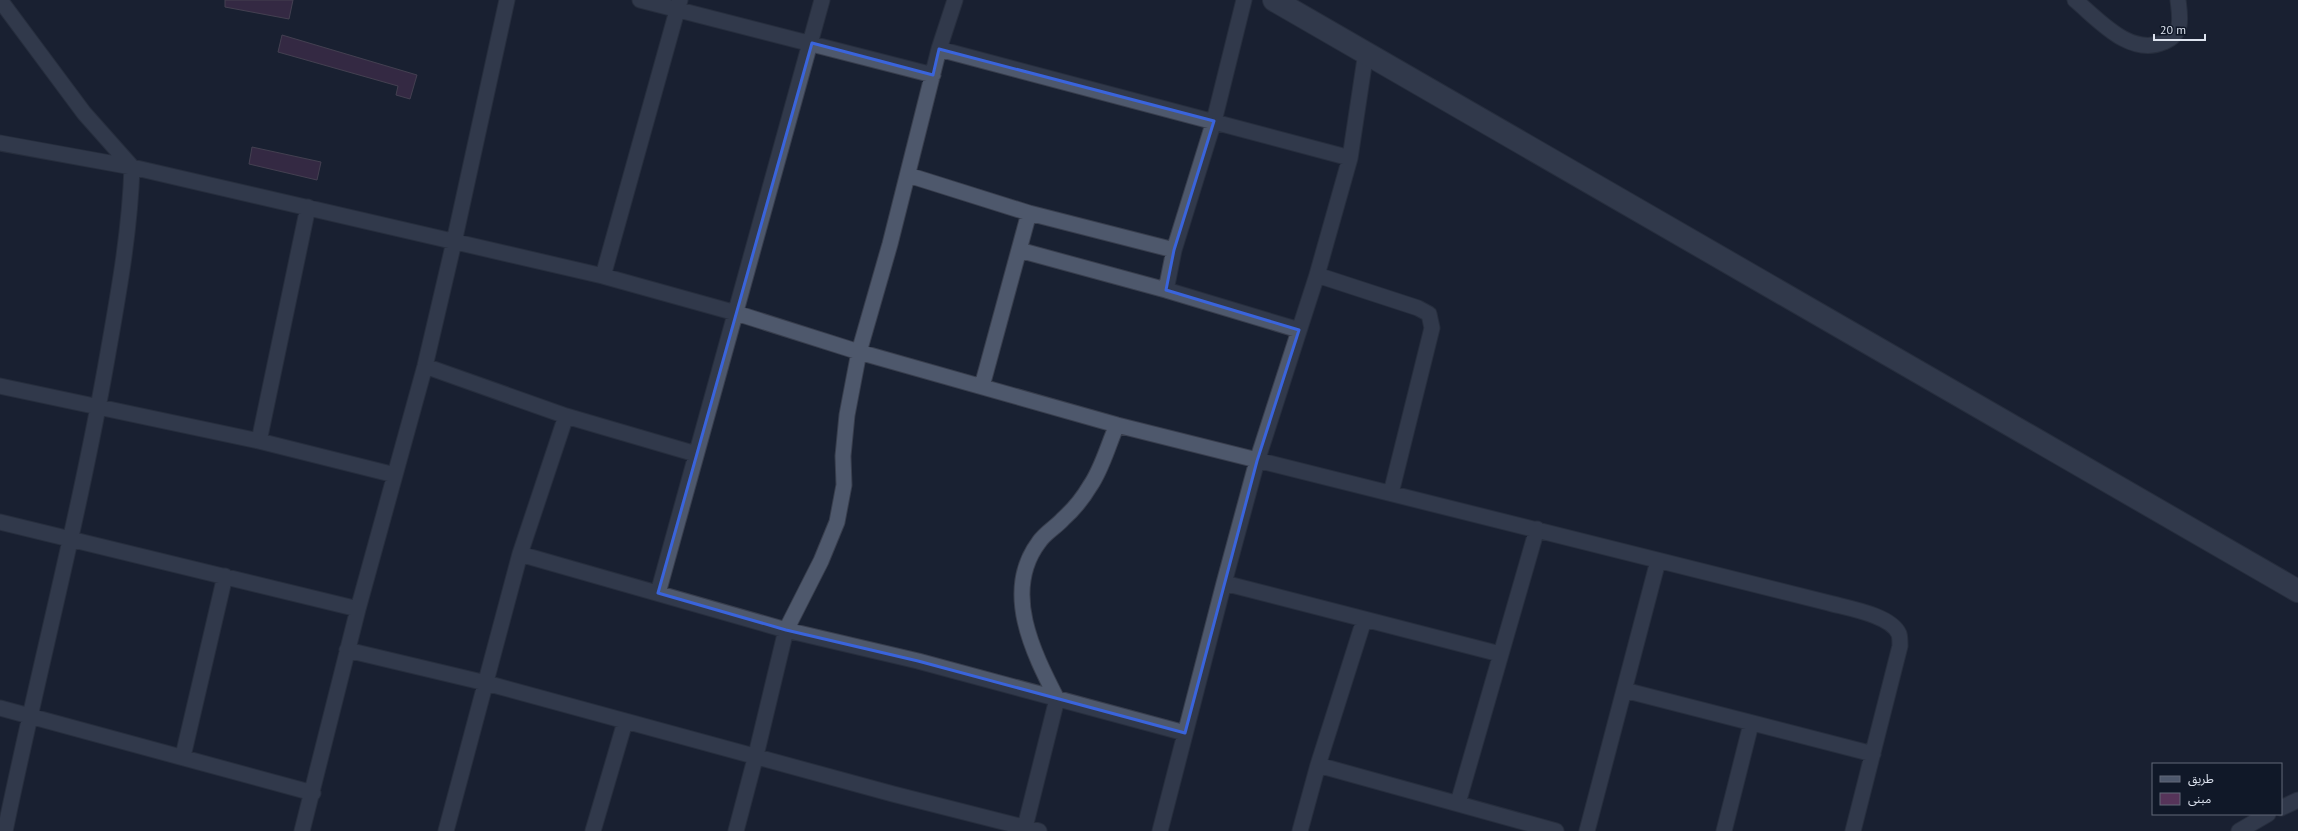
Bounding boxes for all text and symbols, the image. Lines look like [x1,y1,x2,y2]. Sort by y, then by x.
scale bar [2154,16,2205,42]
text: 20 m [2160,22,2186,37]
legend [2152,763,2282,815]
text: طريق [2188,771,2214,787]
text: مبنى [2188,791,2211,806]

